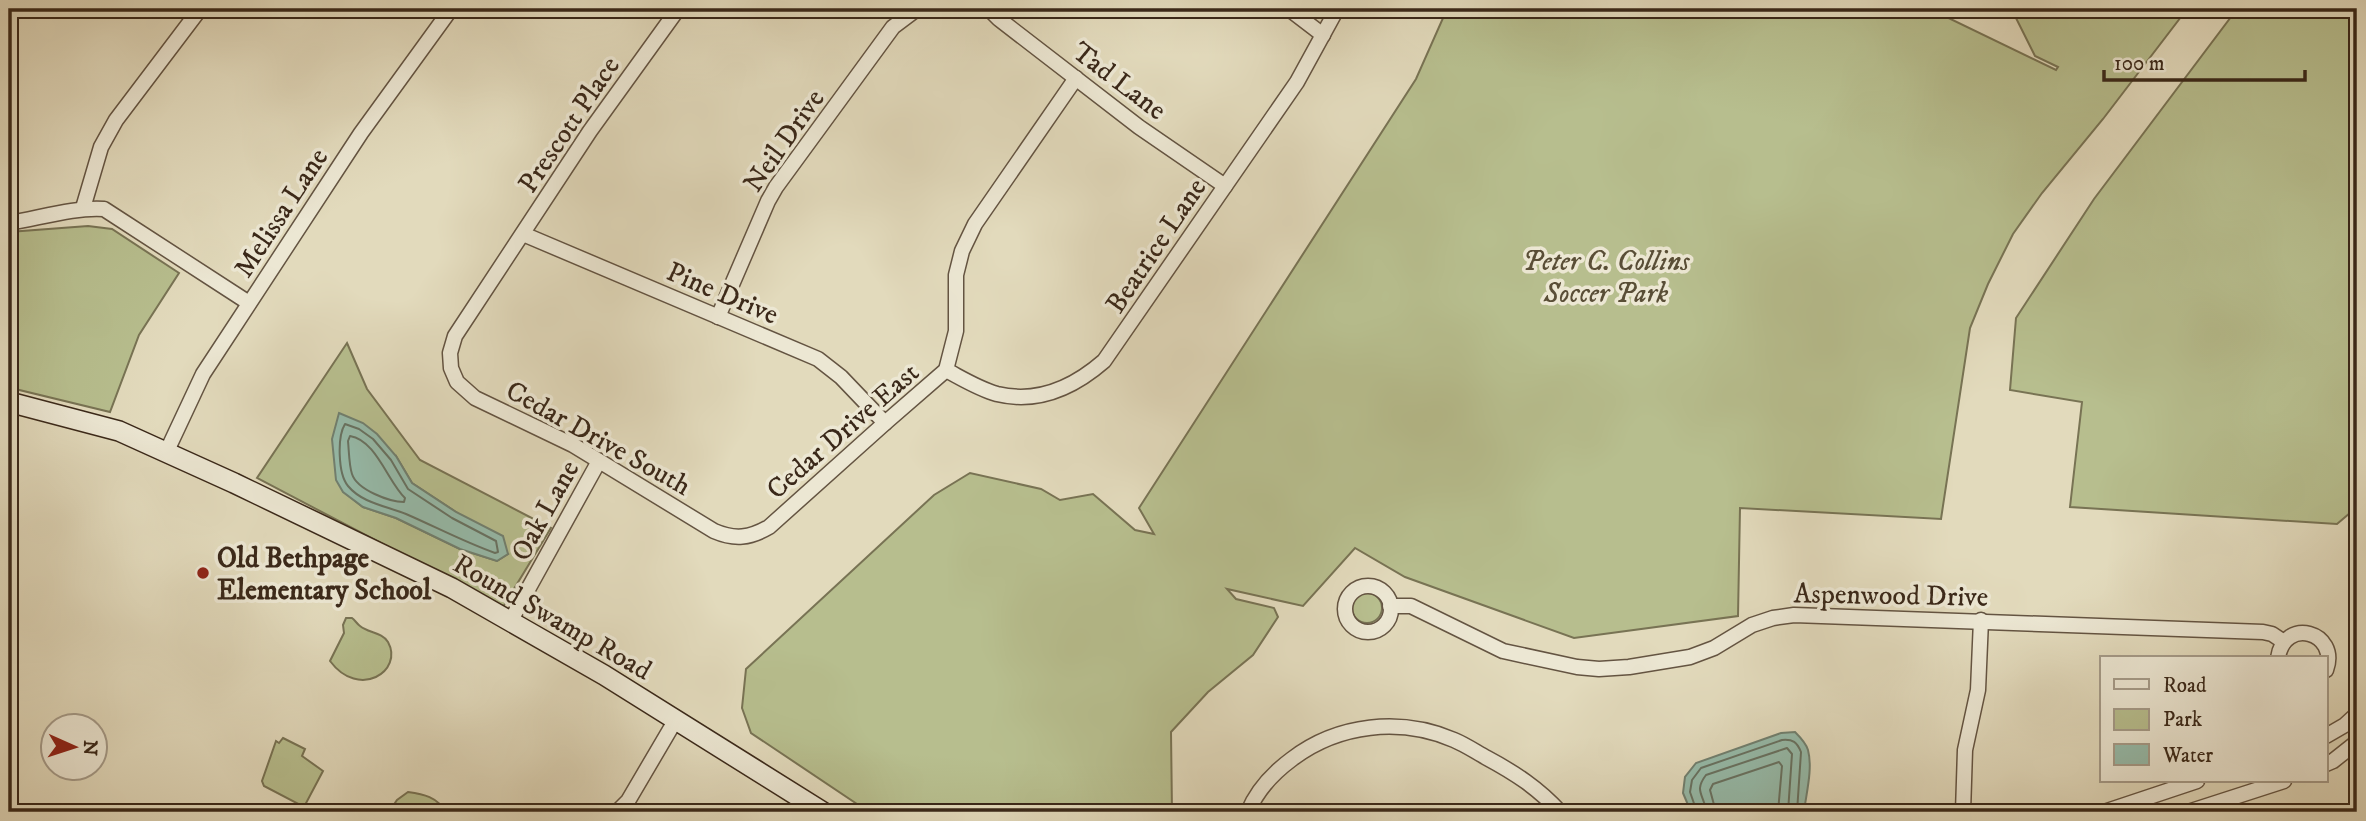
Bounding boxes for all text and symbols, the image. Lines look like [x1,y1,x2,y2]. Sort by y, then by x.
street label: Tad Lane [1065,34,1173,128]
scale bar [2104,38,2305,82]
street label: Prescott Place [511,50,628,200]
text: 100 m [2114,51,2165,77]
street label: Neil Drive [736,82,832,199]
street label: Melissa Lane [226,142,336,284]
street label: Beatrice Lane [1098,172,1214,320]
park label: Peter C. Collins Soccer Park [1523,244,1690,311]
street label: Pine Drive [661,254,784,333]
street label: Cedar Drive East [759,355,927,507]
street label: Cedar Drive South [500,373,697,504]
street label: Oak Lane [503,454,587,567]
place label: Old Bethpage Elementary School [217,541,432,608]
street label: Round Swamp Road [447,546,658,688]
marker: Old Bethpage Elementary School [195,565,211,581]
street label: Aspenwood Drive [1793,576,1989,615]
legend [2100,656,2328,782]
text: Road [2163,673,2207,699]
text: Park [2163,707,2203,733]
north arrow [38,712,108,782]
text: N [78,739,101,757]
text: Water [2162,743,2213,769]

